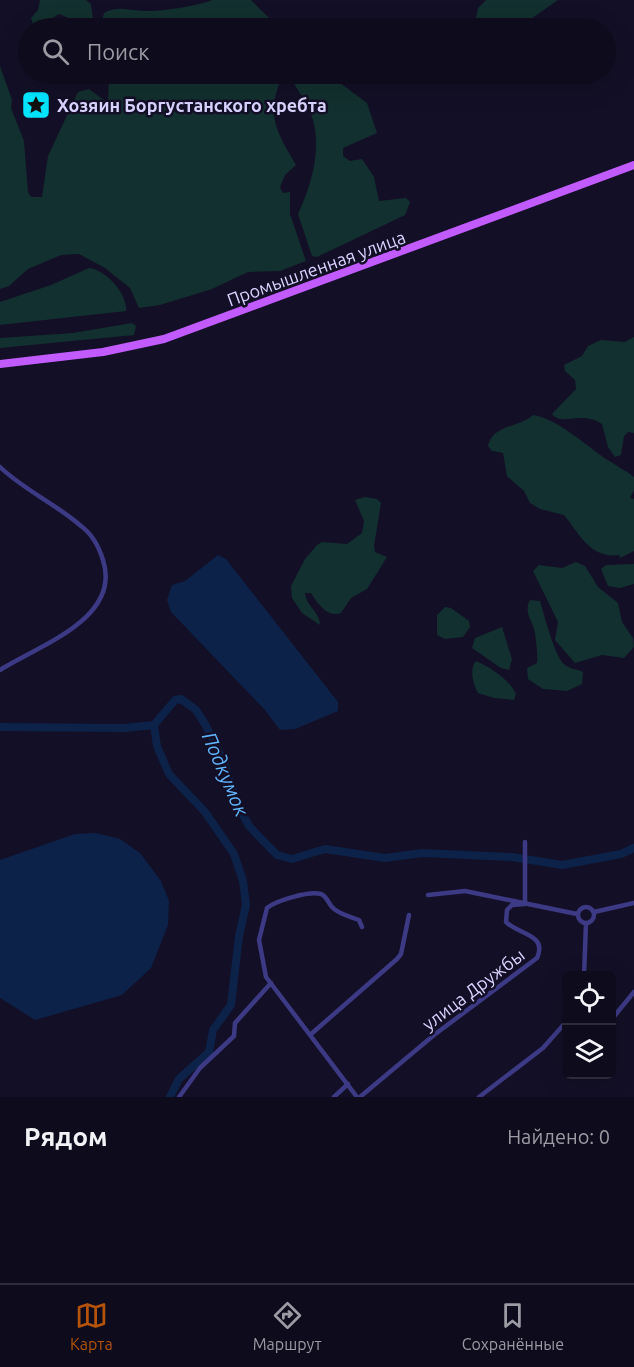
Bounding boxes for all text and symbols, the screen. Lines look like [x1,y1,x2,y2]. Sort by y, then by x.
search box [18,18,616,84]
icon: search [39,35,72,68]
text: Поиск [87,39,150,64]
place icon: Хозяин Боргустанского хребта [20,89,52,121]
place label: Хозяин Боргустанского хребта [57,95,327,115]
street label: Промышленная улица [224,226,408,310]
water label: Подкумок [198,728,254,820]
street label: улица Дружбы [418,944,528,1034]
map controls [562,971,616,1079]
button: locate [562,971,616,1025]
button: layers [562,1025,616,1079]
text: Рядом [24,1122,108,1151]
text: Найдено: 0 [507,1125,610,1148]
tab: Карта [70,1299,113,1353]
tab: Маршрут [253,1299,322,1353]
tab: Сохранённые [462,1299,564,1353]

